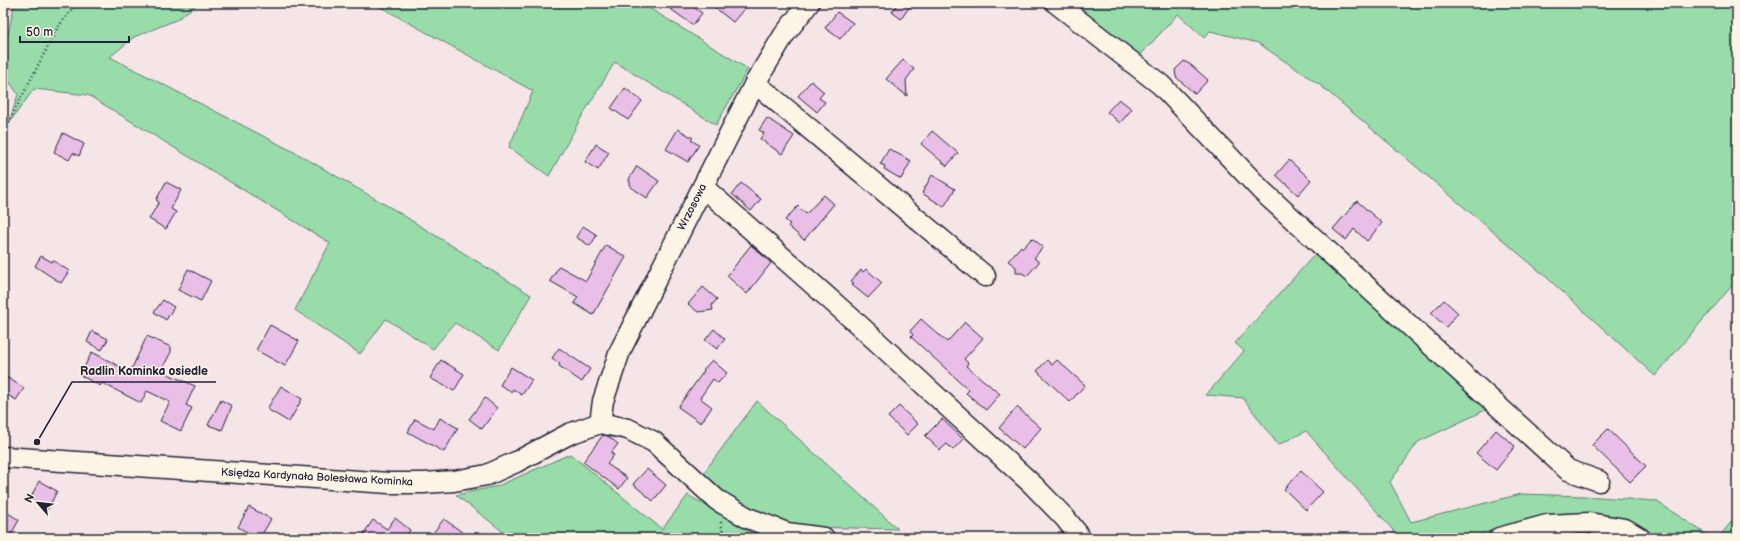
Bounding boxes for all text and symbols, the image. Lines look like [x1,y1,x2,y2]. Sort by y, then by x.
scale bar [20,18,129,44]
text: 50 m [26,25,53,40]
street label: Wrzosowa [675,181,709,233]
callout: Radlin Kominka osiedle [72,358,216,382]
text: Radlin Kominka osiedle [80,364,208,379]
street label: Księdza Kardynała Bolesława Kominka [221,465,413,489]
north arrow [18,483,58,523]
text: N [22,492,37,505]

